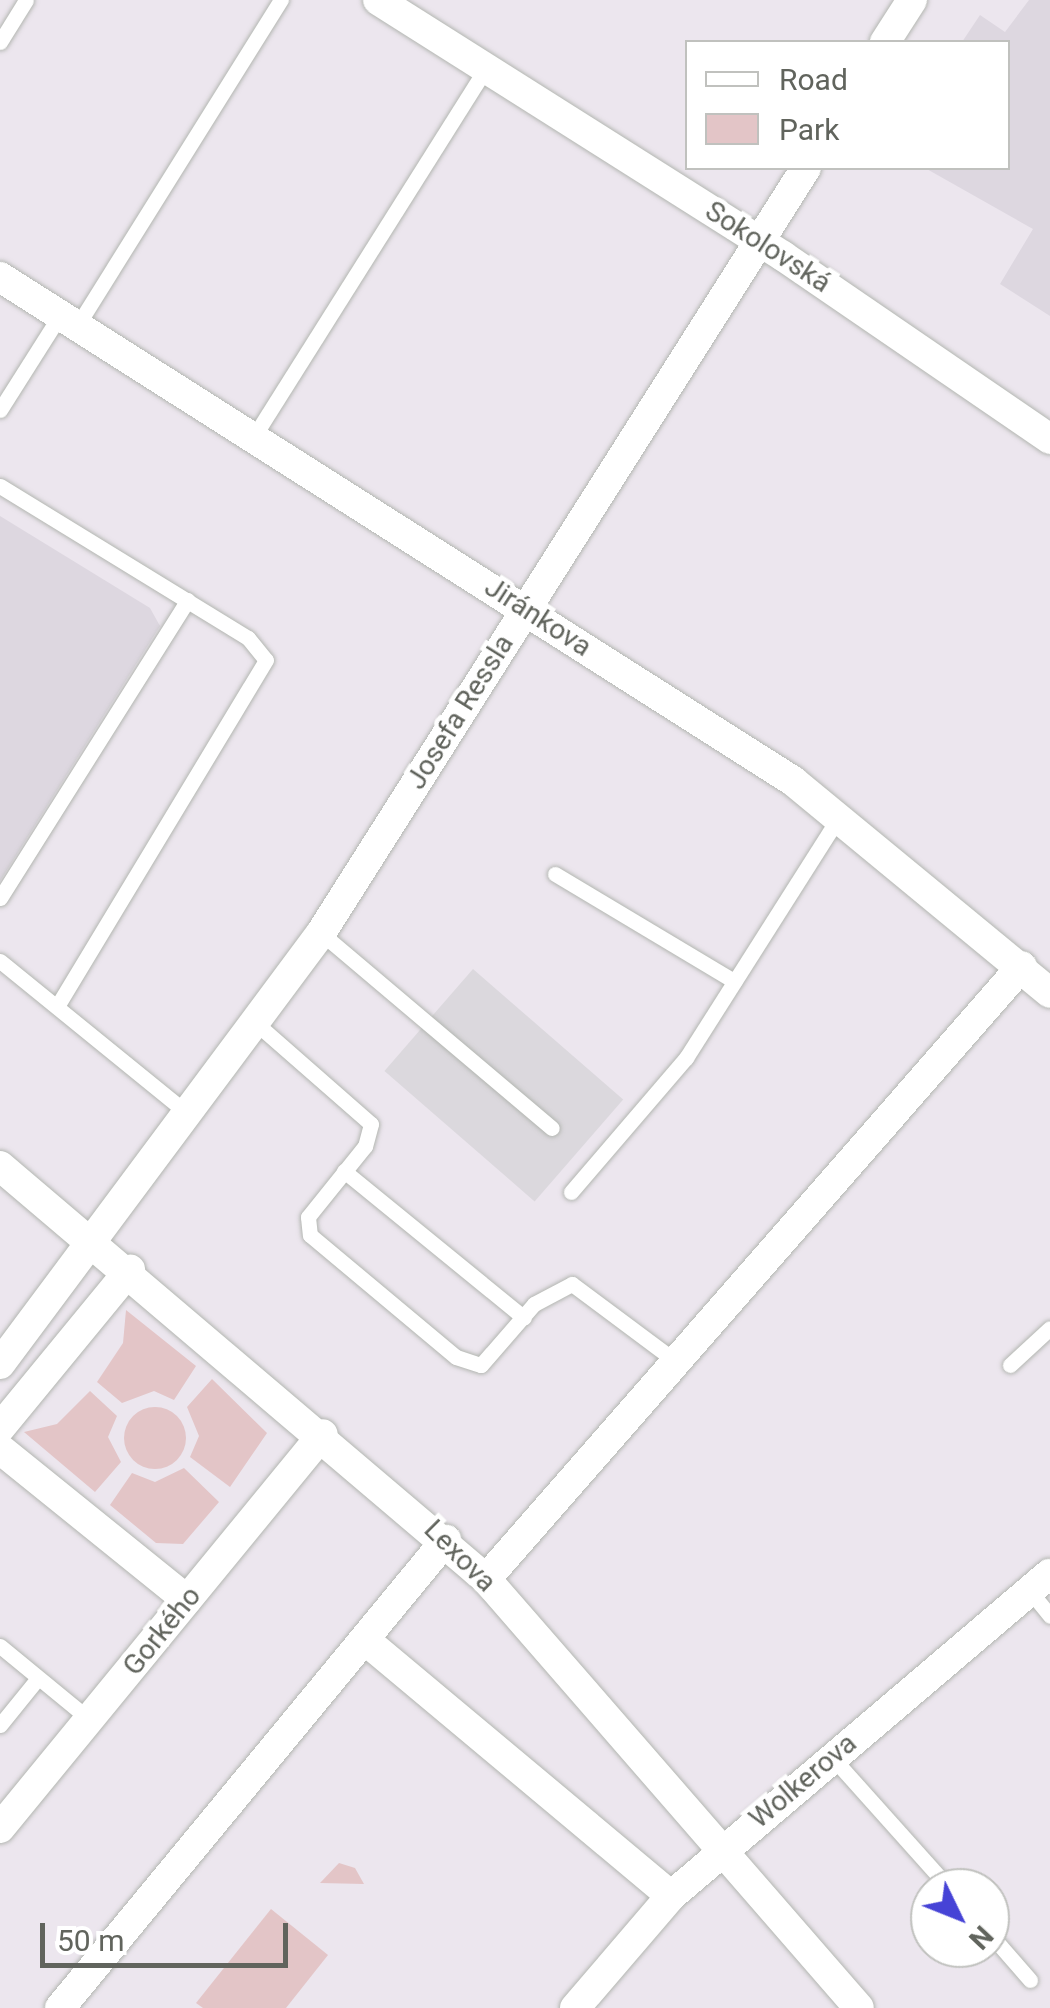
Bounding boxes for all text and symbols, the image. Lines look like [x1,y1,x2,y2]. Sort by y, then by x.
legend [685,40,1010,170]
text: Road [779,62,848,97]
text: Park [779,112,839,147]
street label: Sokolovská [699,194,837,300]
street label: Jiránkova [478,570,598,664]
street label: Josefa Ressla [399,629,521,795]
street label: Lexova [417,1513,503,1599]
street label: Gorkého [116,1580,208,1682]
street label: Wolkerova [743,1727,863,1835]
north arrow [910,1868,1010,1968]
scale bar [45,1903,292,1965]
text: N [962,1919,1000,1956]
text: 50 m [57,1923,124,1958]

